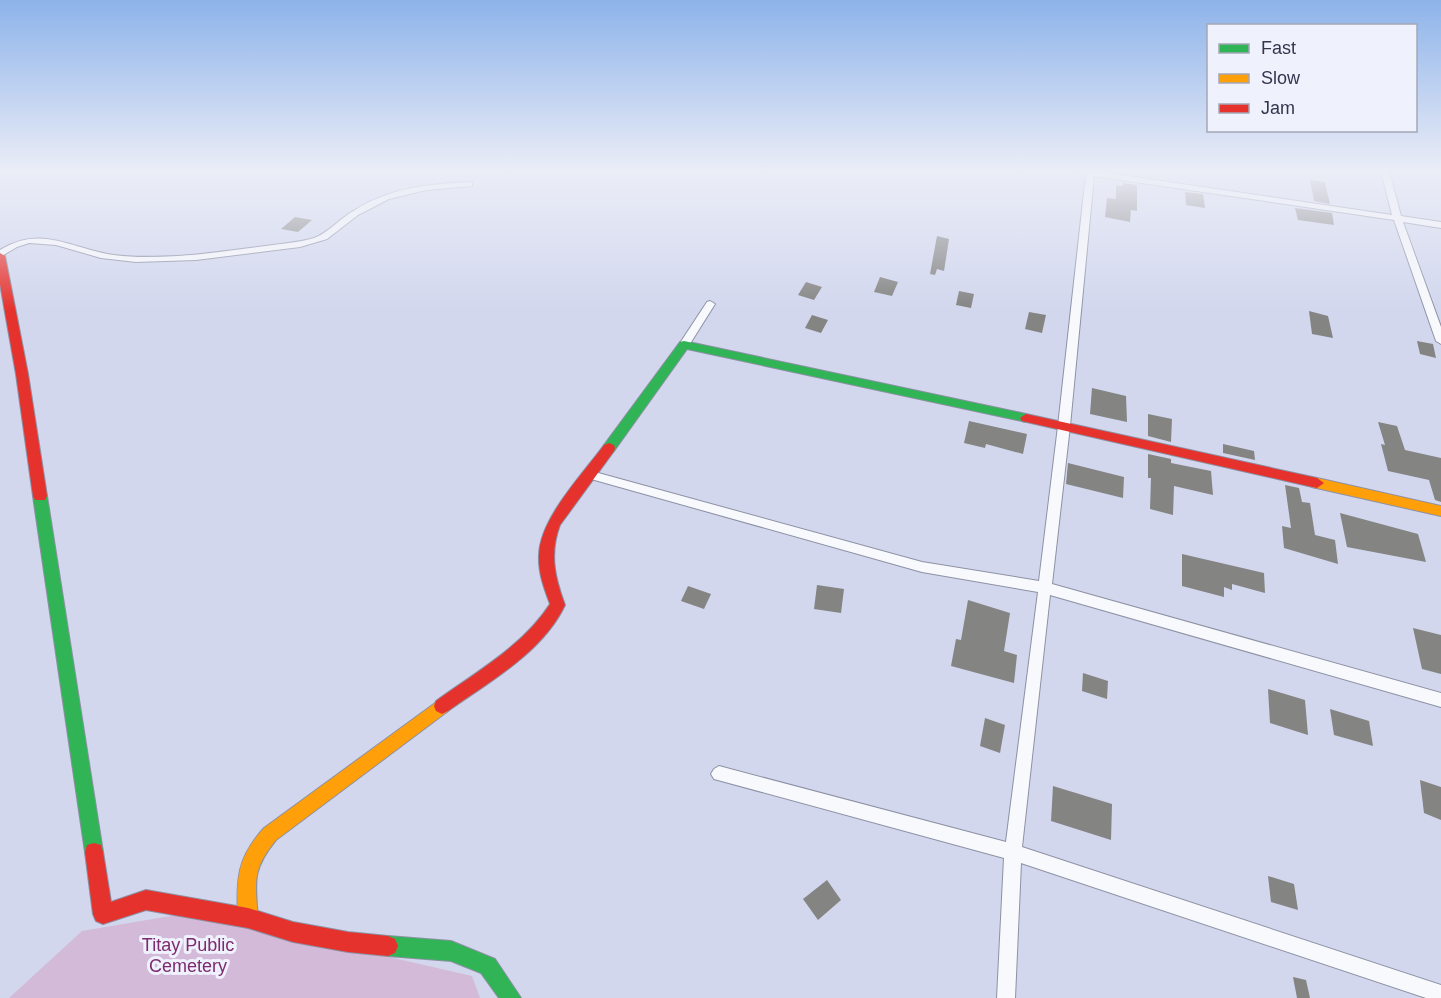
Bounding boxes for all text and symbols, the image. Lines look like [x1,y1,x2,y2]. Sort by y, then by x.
legend [1207,24,1417,132]
text: Fast [1261,38,1296,58]
text: Slow [1261,68,1301,88]
text: Jam [1261,98,1295,118]
park label: Titay Public Cemetery [142,935,234,976]

